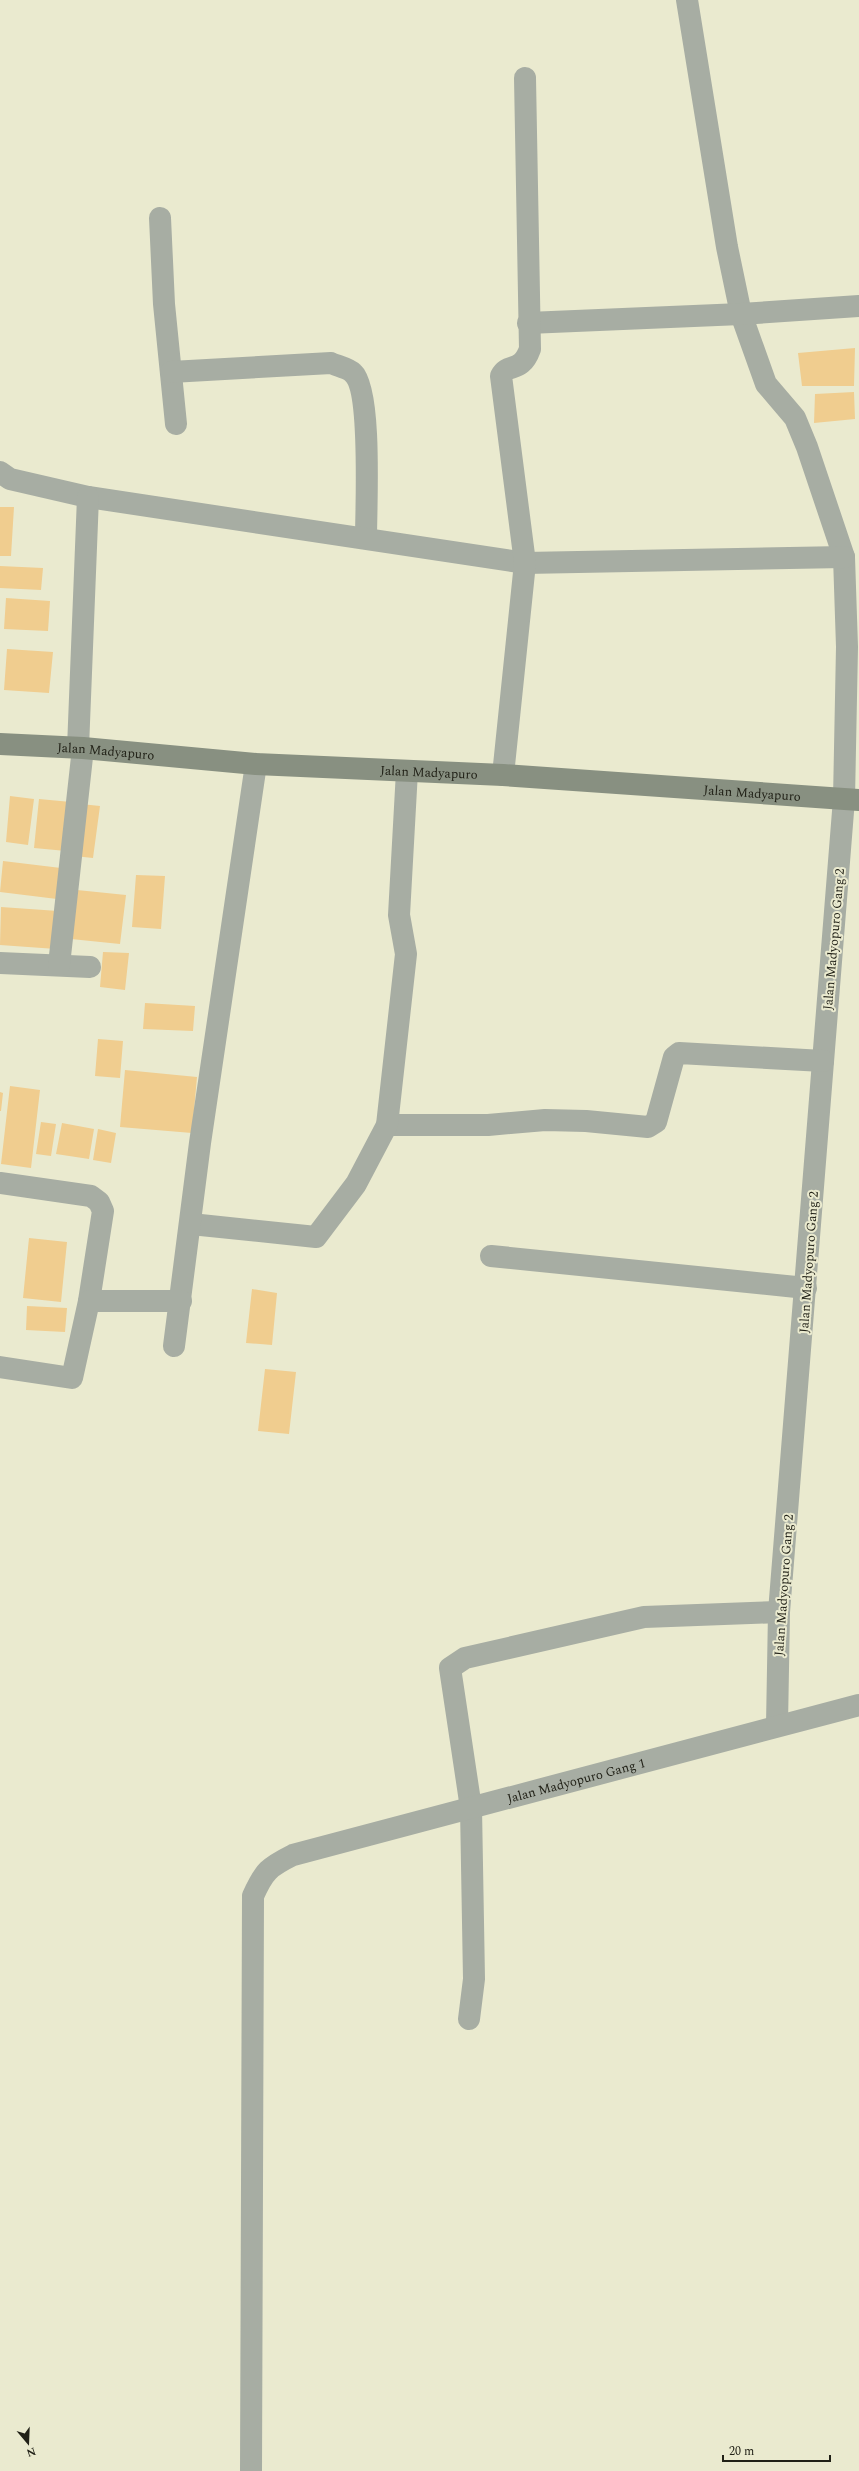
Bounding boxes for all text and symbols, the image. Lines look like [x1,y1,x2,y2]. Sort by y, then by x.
street label: Jalan Madyapuro [57,738,155,766]
street label: Jalan Madyapuro [380,761,478,785]
street label: Jalan Madyapuro [703,780,802,807]
street label: Jalan Madyopuro Gang 2 [818,867,850,1011]
street label: Jalan Madyopuro Gang 2 [794,1190,824,1334]
street label: Jalan Madyopuro Gang 2 [769,1513,799,1657]
street label: Jalan Madyopuro Gang 1 [505,1753,648,1809]
north arrow [8,2423,48,2463]
scale bar [723,2437,830,2463]
text: N [24,2442,38,2461]
text: 20 m [729,2442,754,2461]

